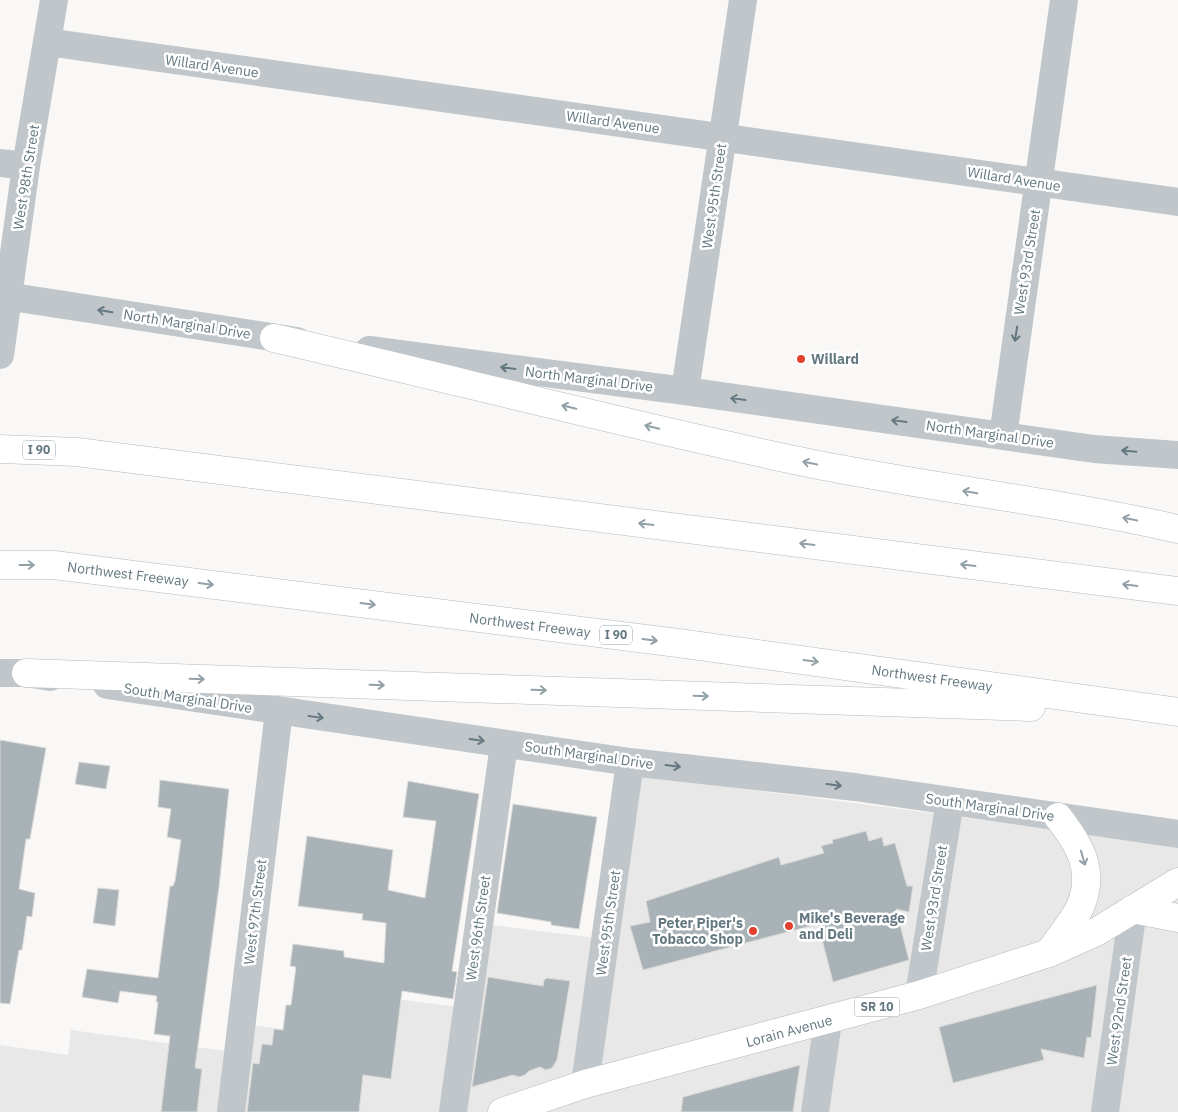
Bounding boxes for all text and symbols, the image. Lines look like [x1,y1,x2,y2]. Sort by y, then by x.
street label: Willard Avenue [164,51,260,82]
street label: Willard Avenue [565,107,661,138]
street label: West 98th Street [9,123,43,231]
street label: West 95th Street [698,142,730,250]
street label: Willard Avenue [966,163,1062,195]
street label: West 93rd Street [1010,208,1044,316]
street label: North Marginal Drive [122,305,252,343]
one-way arrow [97,306,113,316]
one-way arrow [1011,325,1021,341]
place label: Willard [811,350,859,368]
marker: Willard [795,353,807,365]
street label: North Marginal Drive [524,362,654,396]
one-way arrow [500,363,516,373]
one-way arrow [730,393,746,403]
one-way arrow [561,402,577,411]
one-way arrow [891,416,907,426]
street label: North Marginal Drive [925,416,1055,452]
one-way arrow [644,422,660,431]
road number: I 90 [23,440,55,460]
one-way arrow [1122,447,1138,456]
one-way arrow [803,458,819,467]
one-way arrow [962,486,978,496]
one-way arrow [1123,513,1139,523]
one-way arrow [638,519,654,529]
one-way arrow [800,539,816,549]
street label: Northwest Freeway [66,558,190,590]
one-way arrow [18,560,35,570]
one-way arrow [961,560,977,570]
one-way arrow [198,579,214,589]
one-way arrow [1122,580,1138,590]
one-way arrow [359,599,375,609]
street label: Northwest Freeway [468,609,592,641]
road number: I 90 [600,626,632,644]
one-way arrow [642,635,658,645]
one-way arrow [803,657,819,667]
street label: Northwest Freeway [870,661,994,695]
one-way arrow [188,674,204,683]
street label: South Marginal Drive [123,679,254,717]
one-way arrow [368,680,384,690]
one-way arrow [531,686,547,695]
one-way arrow [693,691,709,701]
one-way arrow [308,712,324,722]
one-way arrow [469,735,485,745]
street label: South Marginal Drive [524,737,655,773]
one-way arrow [664,761,680,771]
one-way arrow [826,780,842,790]
street label: South Marginal Drive [925,789,1056,825]
street label: West 93rd Street [917,844,951,952]
one-way arrow [1079,850,1088,866]
street label: West 97th Street [240,858,270,966]
street label: West 95th Street [592,869,624,977]
street label: West 96th Street [462,874,494,982]
place label: Mike's Beverage and Deli [799,909,905,943]
place label: Peter Piper's Tobacco Shop [652,914,743,948]
marker: Mike's Beverage and Deli [783,920,795,932]
marker: Peter Piper's Tobacco Shop [747,925,759,937]
street label: West 92nd Street [1102,955,1136,1066]
road number: SR 10 [854,998,900,1016]
street label: Lorain Avenue [744,1011,835,1051]

